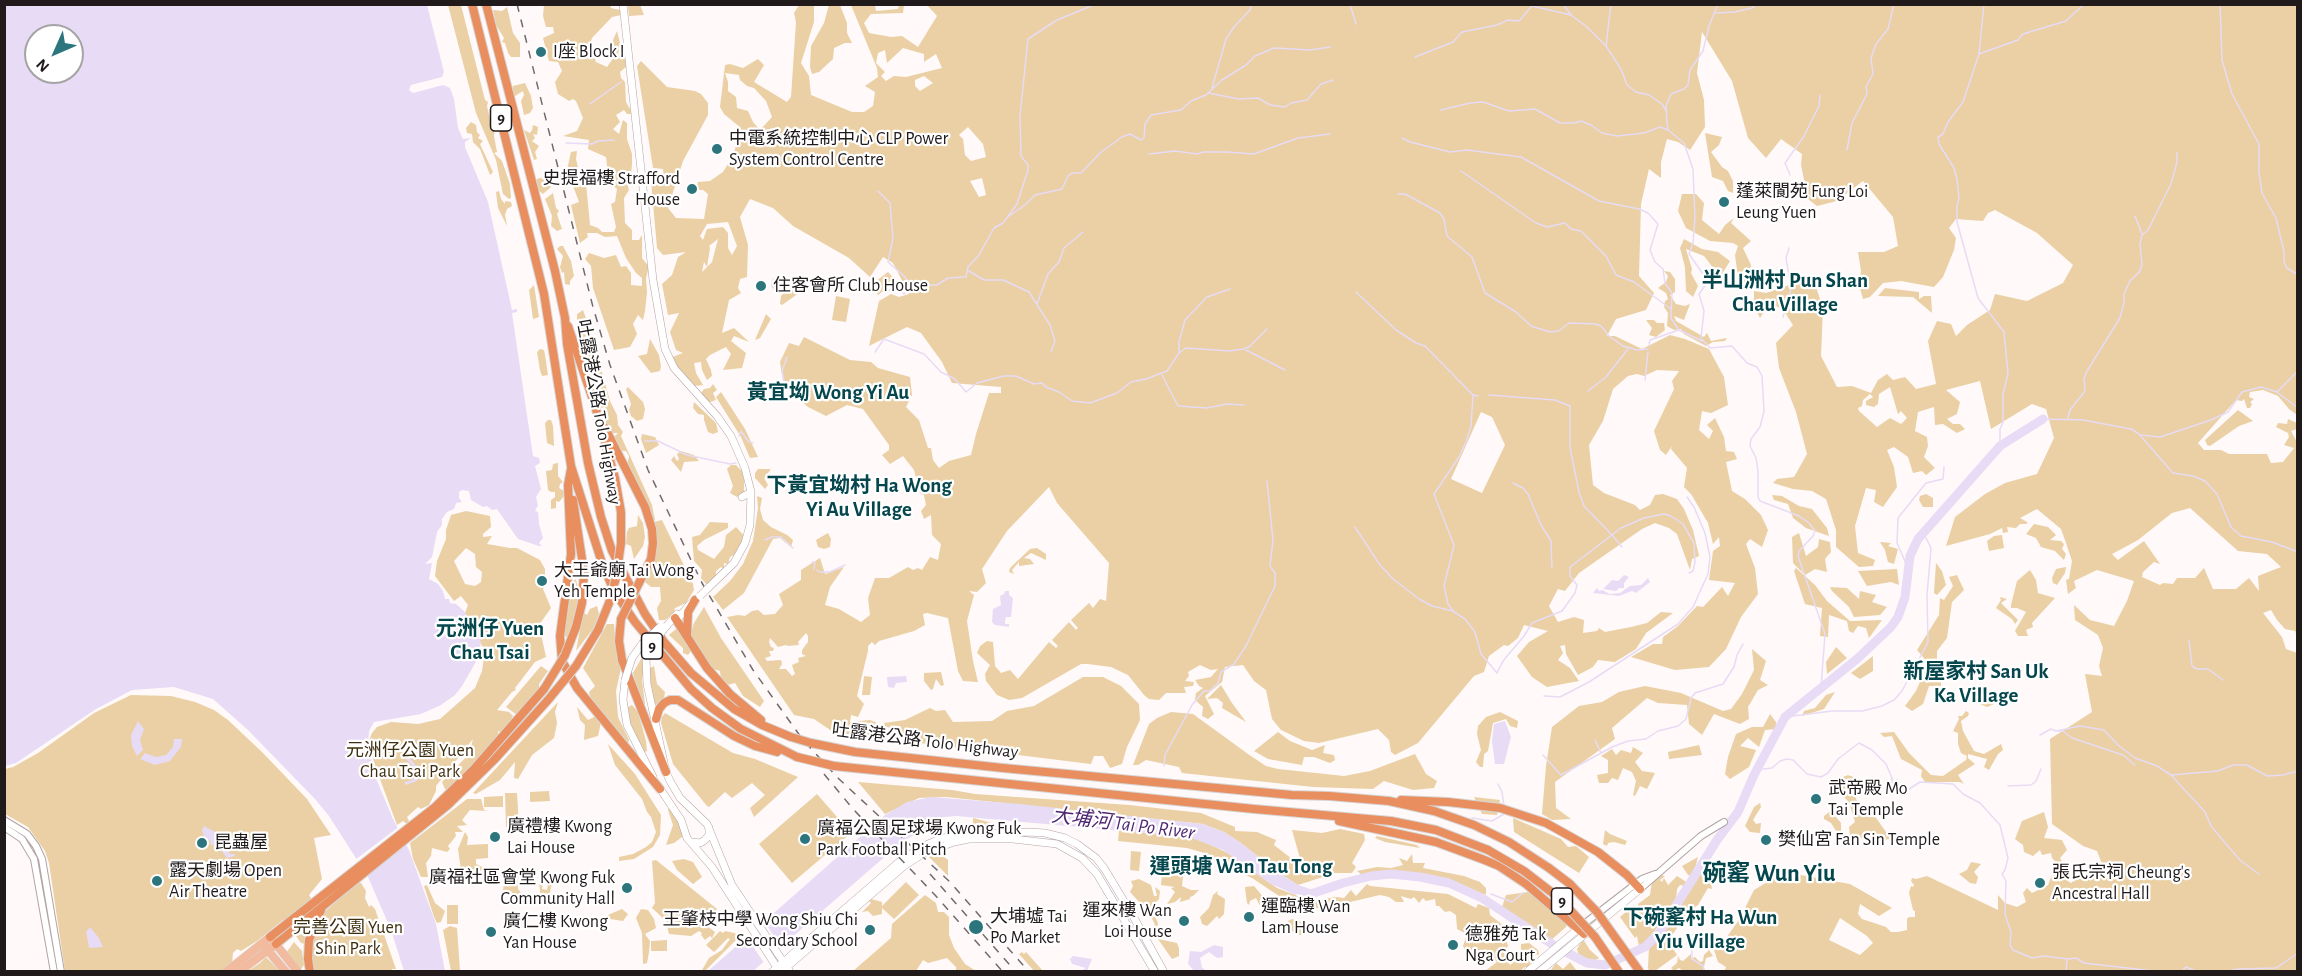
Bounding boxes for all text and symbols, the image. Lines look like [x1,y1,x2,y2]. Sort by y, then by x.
north arrow [24,24,84,84]
place label: I座 Block I [553,41,625,63]
marker: I座 Block I [534,45,548,59]
text: N [33,56,52,75]
road number: 9 [490,105,512,131]
place label: 中電系統控制中心 CLP Power System Control Centre [729,128,948,170]
marker: 中電系統控制中心 CLP Power System Control Centre [710,142,724,156]
place label: 史提福樓 Strafford House [543,168,680,210]
place label: 蓬萊閬苑 Fung Loi Leung Yuen [1736,181,1868,224]
marker: 史提福樓 Strafford House [685,182,699,196]
marker: 蓬萊閬苑 Fung Loi Leung Yuen [1717,195,1731,209]
district label: 半山洲村 Pun Shan Chau Village [1702,268,1868,318]
place label: 住客會所 Club House [773,275,928,297]
marker: 住客會所 Club House [754,279,768,293]
street label: 吐露港公路 Tolo Highway [572,318,626,506]
district label: 黃宜坳 Wong Yi Au [747,380,909,406]
district label: 下黃宜坳村 Ha Wong Yi Au Village [766,473,952,523]
place label: 大王爺廟 Tai Wong Yeh Temple [554,560,694,602]
marker: 大王爺廟 Tai Wong Yeh Temple [535,574,549,588]
district label: 元洲仔 Yuen Chau Tsai [436,616,544,666]
road number: 9 [642,633,662,659]
district label: 新屋家村 San Uk Ka Village [1903,659,2049,709]
street label: 吐露港公路 Tolo Highway [831,719,1019,763]
park label: 元洲仔公園 Yuen Chau Tsai Park [346,740,474,783]
place label: 武帝殿 Mo Tai Temple [1828,778,1908,820]
marker: 武帝殿 Mo Tai Temple [1809,792,1823,806]
water label: 大埔河 Tai Po River [1050,803,1196,845]
place label: 廣禮樓 Kwong Lai House [507,816,612,858]
place label: 廣福公園足球場 Kwong Fuk Park Football Pitch [817,818,1021,860]
place label: 樊仙宮 Fan Sin Temple [1778,829,1940,851]
marker: 廣禮樓 Kwong Lai House [488,830,502,844]
place label: 昆蟲屋 [214,832,268,854]
marker: 廣福公園足球場 Kwong Fuk Park Football Pitch [798,832,812,846]
marker: 樊仙宮 Fan Sin Temple [1759,833,1773,847]
marker: 昆蟲屋 [195,836,209,850]
district label: 運頭塘 Wan Tau Tong [1150,854,1332,880]
place label: 露天劇場 Open Air Theatre [169,860,282,902]
district label: 碗窰 Wun Yiu [1703,860,1835,888]
place label: 張氏宗祠 Cheung's Ancestral Hall [2052,862,2190,904]
place label: 廣福社區會堂 Kwong Fuk Community Hall [429,867,615,910]
marker: 露天劇場 Open Air Theatre [150,874,164,888]
marker: 張氏宗祠 Cheung's Ancestral Hall [2033,876,2047,890]
marker: 廣福社區會堂 Kwong Fuk Community Hall [620,881,634,895]
road number: 9 [1552,888,1572,914]
place label: 運臨樓 Wan Lam House [1261,896,1350,938]
place label: 運來樓 Wan Loi House [1083,900,1172,942]
district label: 下碗窰村 Ha Wun Yiu Village [1623,905,1777,955]
place label: 大埔墟 Tai Po Market [990,906,1067,948]
place label: 王肇枝中學 Wong Shiu Chi Secondary School [663,909,858,952]
marker: 運臨樓 Wan Lam House [1242,910,1256,924]
place label: 廣仁樓 Kwong Yan House [503,911,608,954]
marker: 運來樓 Wan Loi House [1177,914,1191,928]
park label: 完善公園 Yuen Shin Park [293,917,403,960]
marker: 大埔墟 Tai Po Market [967,918,985,936]
marker: 王肇枝中學 Wong Shiu Chi Secondary School [863,923,877,937]
place label: 德雅苑 Tak Nga Court [1465,924,1546,966]
marker: 廣仁樓 Kwong Yan House [484,925,498,939]
marker: 德雅苑 Tak Nga Court [1446,938,1460,952]

